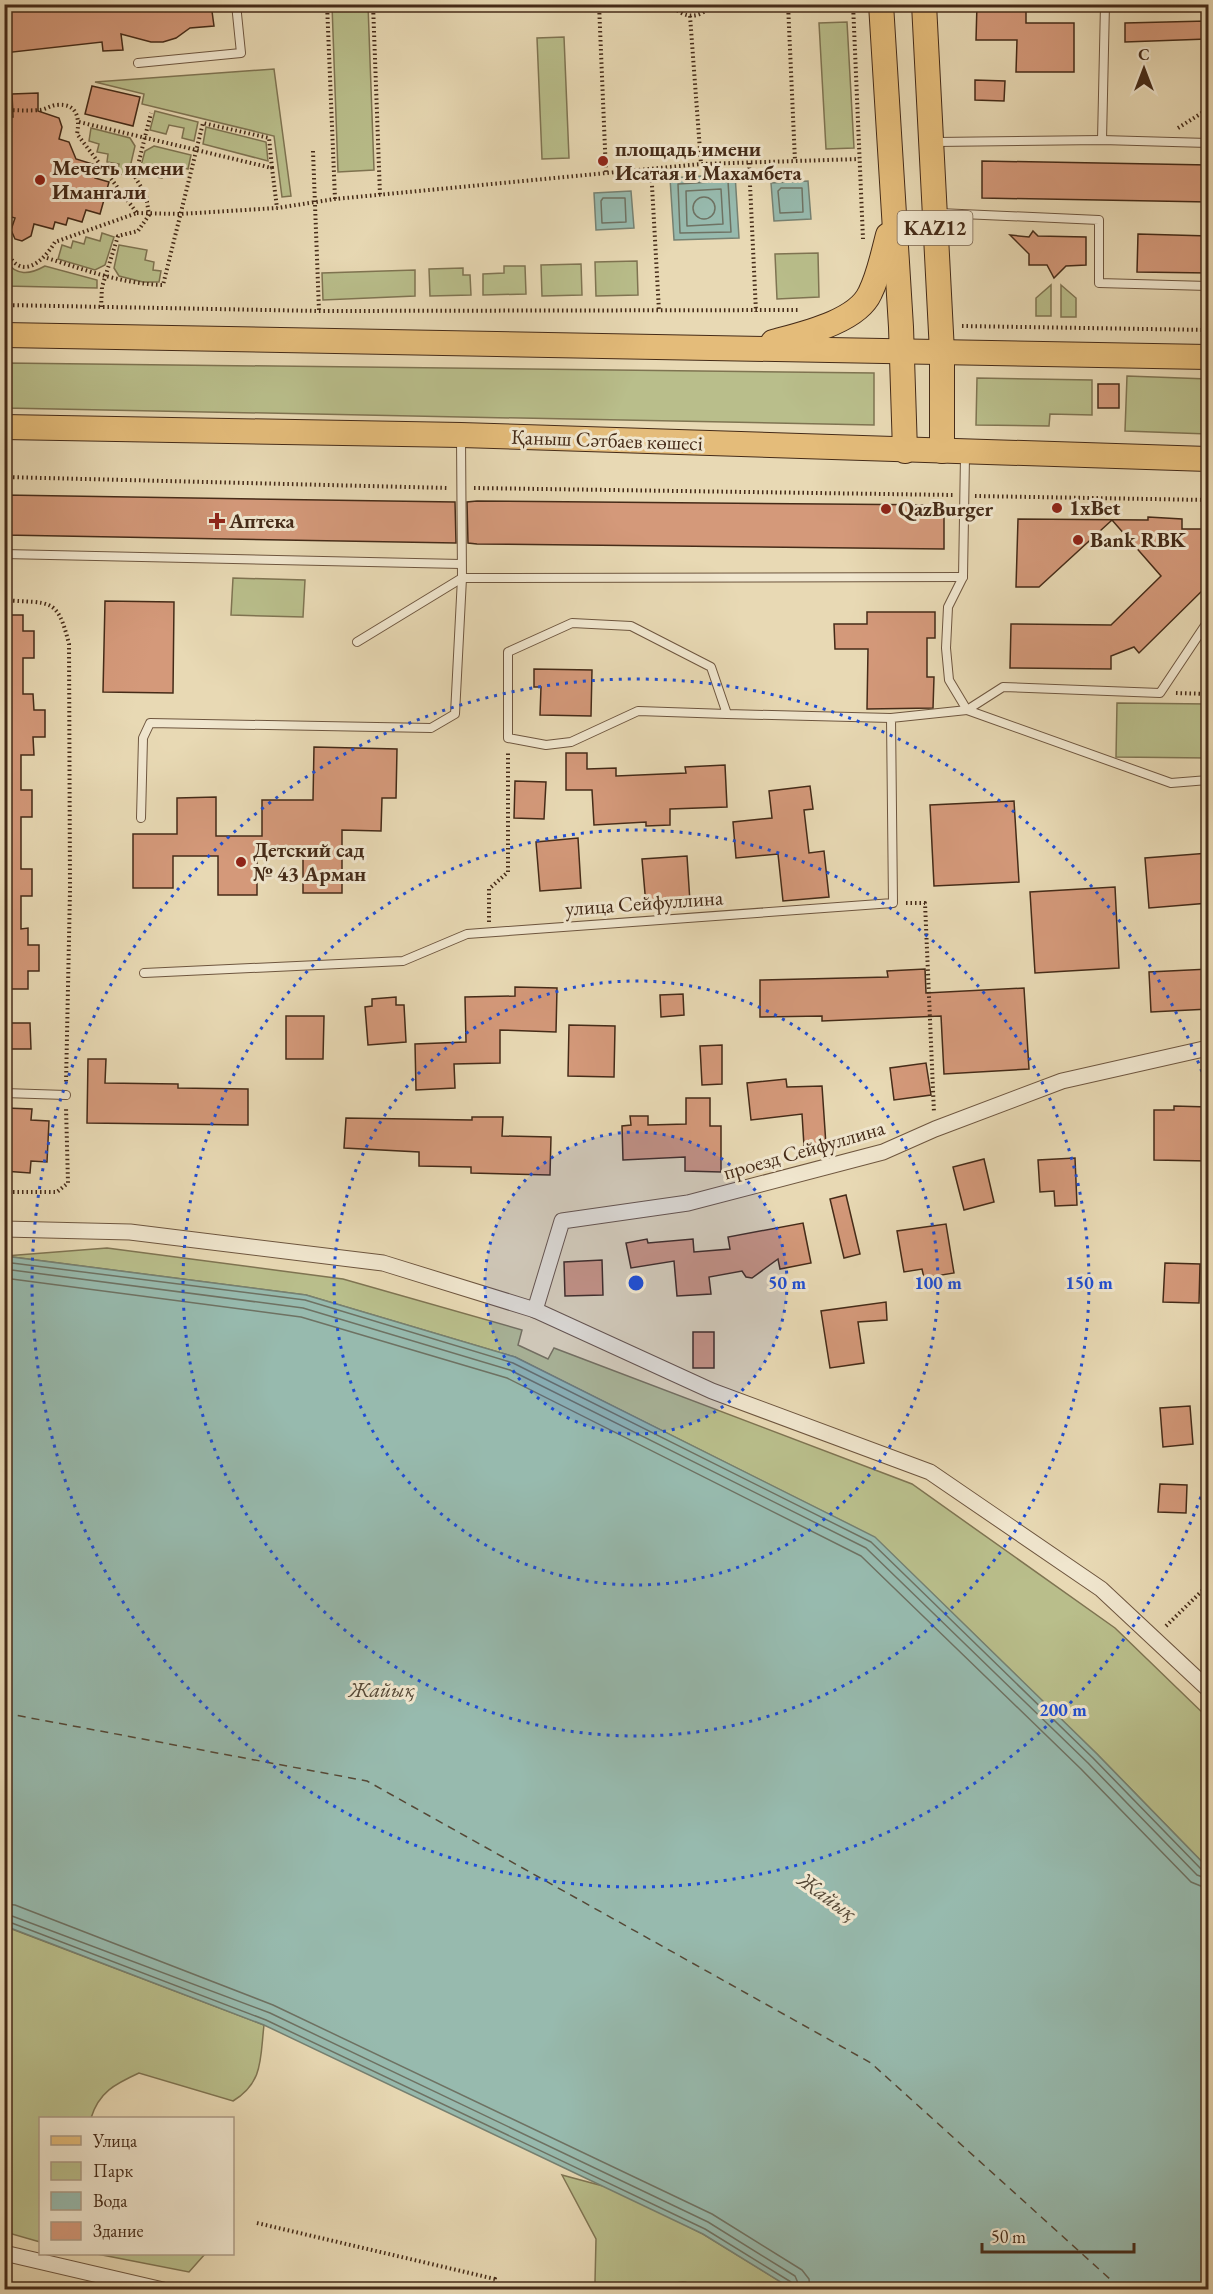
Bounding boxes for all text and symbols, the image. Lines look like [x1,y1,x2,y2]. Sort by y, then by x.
north arrow [1114,39,1174,99]
text: С [1138,44,1150,65]
place label: площадь имени Исатая и Махамбета [615,135,803,186]
place label: Мечеть имени Имангали [52,154,184,205]
marker: площадь имени Исатая и Махамбета [596,154,610,168]
marker: Мечеть имени Имангали [33,173,47,187]
road number: KAZ12 [898,211,972,245]
street label: Қаныш Сәтбаев көшесі [511,423,704,456]
place label: 1xBet [1069,494,1121,521]
place label: QazBurger [898,495,993,522]
marker: 1xBet [1050,501,1064,515]
marker: QazBurger [879,502,893,516]
place label: Аптека [228,507,295,534]
marker: Аптека [210,514,224,528]
place label: Bank RBK [1090,526,1187,553]
marker: Bank RBK [1071,533,1085,547]
place label: Детский сад № 43 Арман [253,836,366,887]
marker: Детский сад № 43 Арман [234,855,248,869]
street label: улица Сейфуллина [564,883,725,921]
street label: проезд Сейфуллина [720,1113,888,1185]
text: 50 m [768,1271,806,1294]
text: 100 m [914,1271,962,1294]
text: 150 m [1065,1271,1113,1294]
centre of rings [626,1273,646,1293]
water label: Жайық [347,1675,415,1704]
text: 200 m [1039,1698,1087,1721]
water label: Жайық [791,1864,863,1928]
legend [39,2117,234,2255]
text: Улица [92,2129,138,2152]
text: Парк [93,2159,133,2182]
text: Вода [93,2189,128,2212]
scale bar [982,2216,1134,2254]
text: Здание [93,2219,143,2242]
text: 50 m [991,2225,1026,2248]

